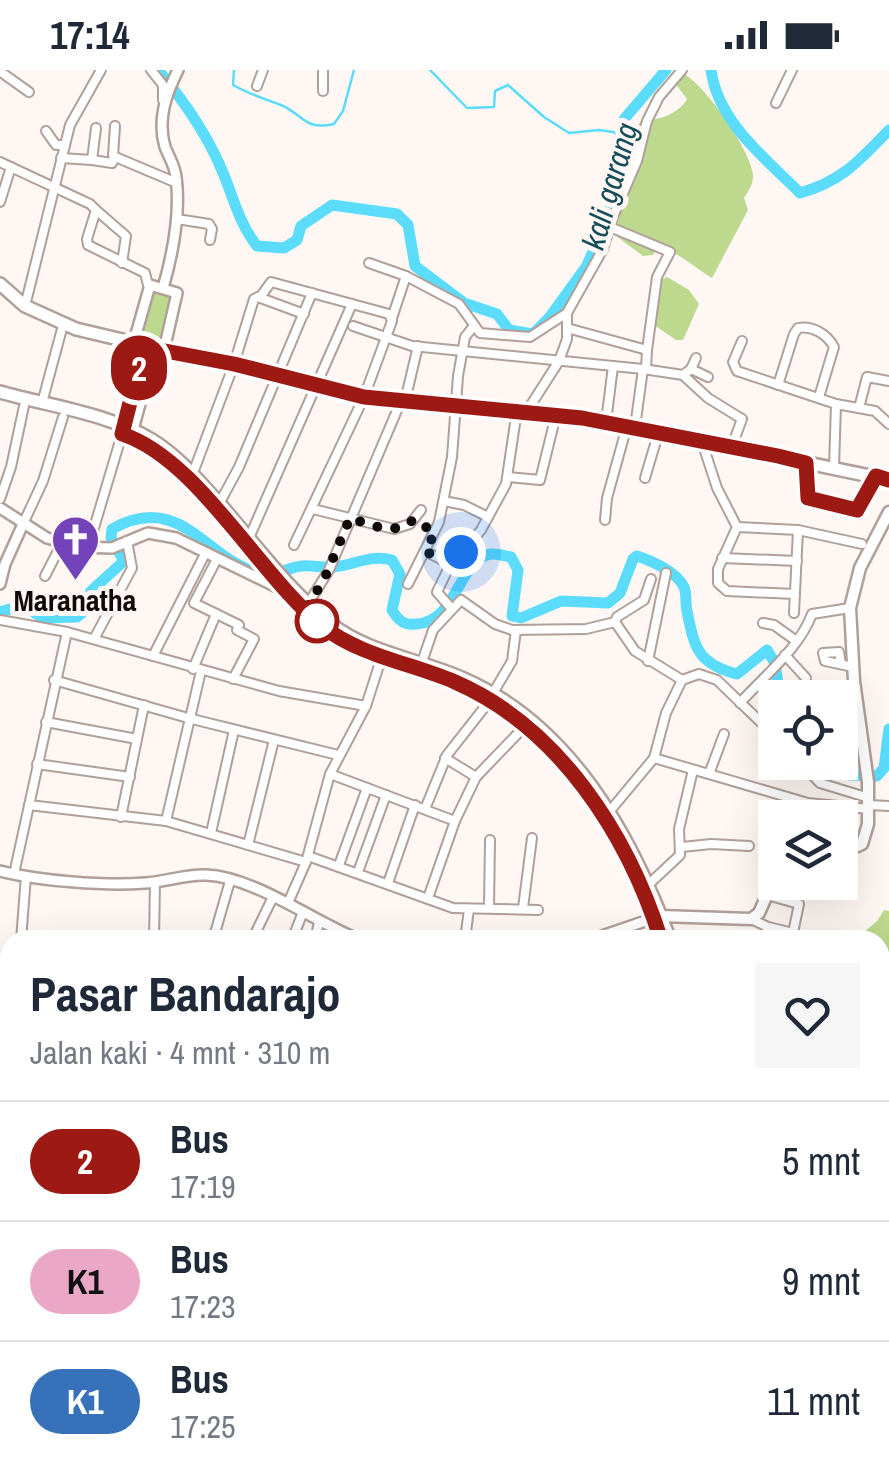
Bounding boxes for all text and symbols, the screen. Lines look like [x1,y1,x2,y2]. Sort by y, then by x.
text: 17:14 [50,10,130,61]
water label: kali garang [571,118,648,254]
line badge: 2 [106,336,172,400]
text: 2 [131,345,147,392]
church icon: Maranatha [49,514,101,582]
your location [436,527,486,577]
place label: Maranatha [13,580,137,620]
unlabelled marker [296,600,338,642]
map controls [758,680,858,900]
button: locate [758,680,858,780]
button: layers [758,800,858,900]
text: Pasar Bandarajo [30,961,341,1026]
button: heart [755,963,860,1068]
text: Jalan kaki · 4 mnt · 310 m [30,1031,330,1074]
text: Bus [170,1114,229,1165]
text: 5 mnt [782,1136,860,1187]
text: 2 [77,1138,93,1185]
text: 17:19 [170,1165,236,1208]
text: Bus [170,1234,229,1285]
text: 9 mnt [782,1256,860,1307]
text: K1 [67,1258,103,1305]
text: 17:23 [170,1285,236,1328]
text: Bus [170,1354,229,1405]
text: 11 mnt [767,1376,860,1427]
text: K1 [67,1378,103,1425]
text: 17:25 [170,1405,236,1448]

